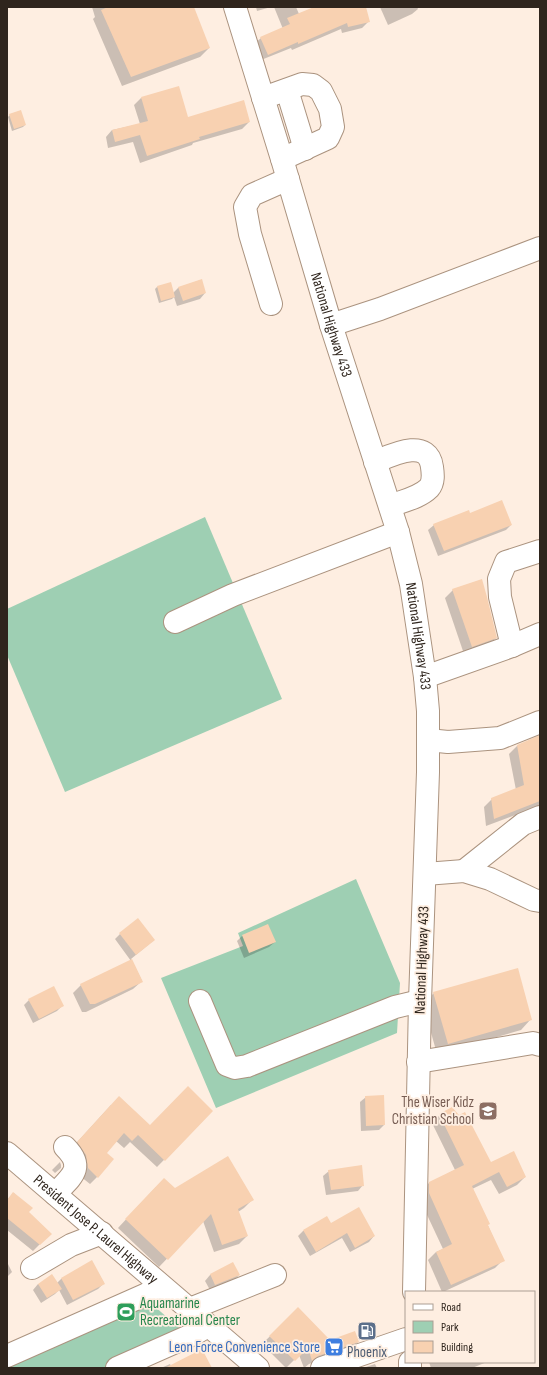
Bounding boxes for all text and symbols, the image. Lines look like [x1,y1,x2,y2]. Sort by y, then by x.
street label: National Highway 433 [307,270,357,379]
street label: National Highway 433 [401,581,436,691]
street label: National Highway 433 [411,906,433,1014]
place label: The Wiser Kidz Christian School [392,1093,475,1129]
school or university icon: The Wiser Kidz Christian School [477,1100,499,1122]
street label: President Jose P. Laurel Highway [29,1170,162,1288]
legend [405,1291,535,1363]
place label: Aquamarine Recreational Center [139,1294,241,1330]
text: Road [441,1300,461,1315]
sports icon: Aquamarine Recreational Center [115,1301,137,1323]
fuel station icon: Phoenix [356,1320,378,1342]
text: Park [441,1320,459,1335]
supermarket icon: Leon Force Convenience Store [323,1336,345,1358]
place label: Leon Force Convenience Store [169,1338,320,1357]
text: Building [441,1340,473,1355]
place label: Phoenix [347,1343,387,1362]

